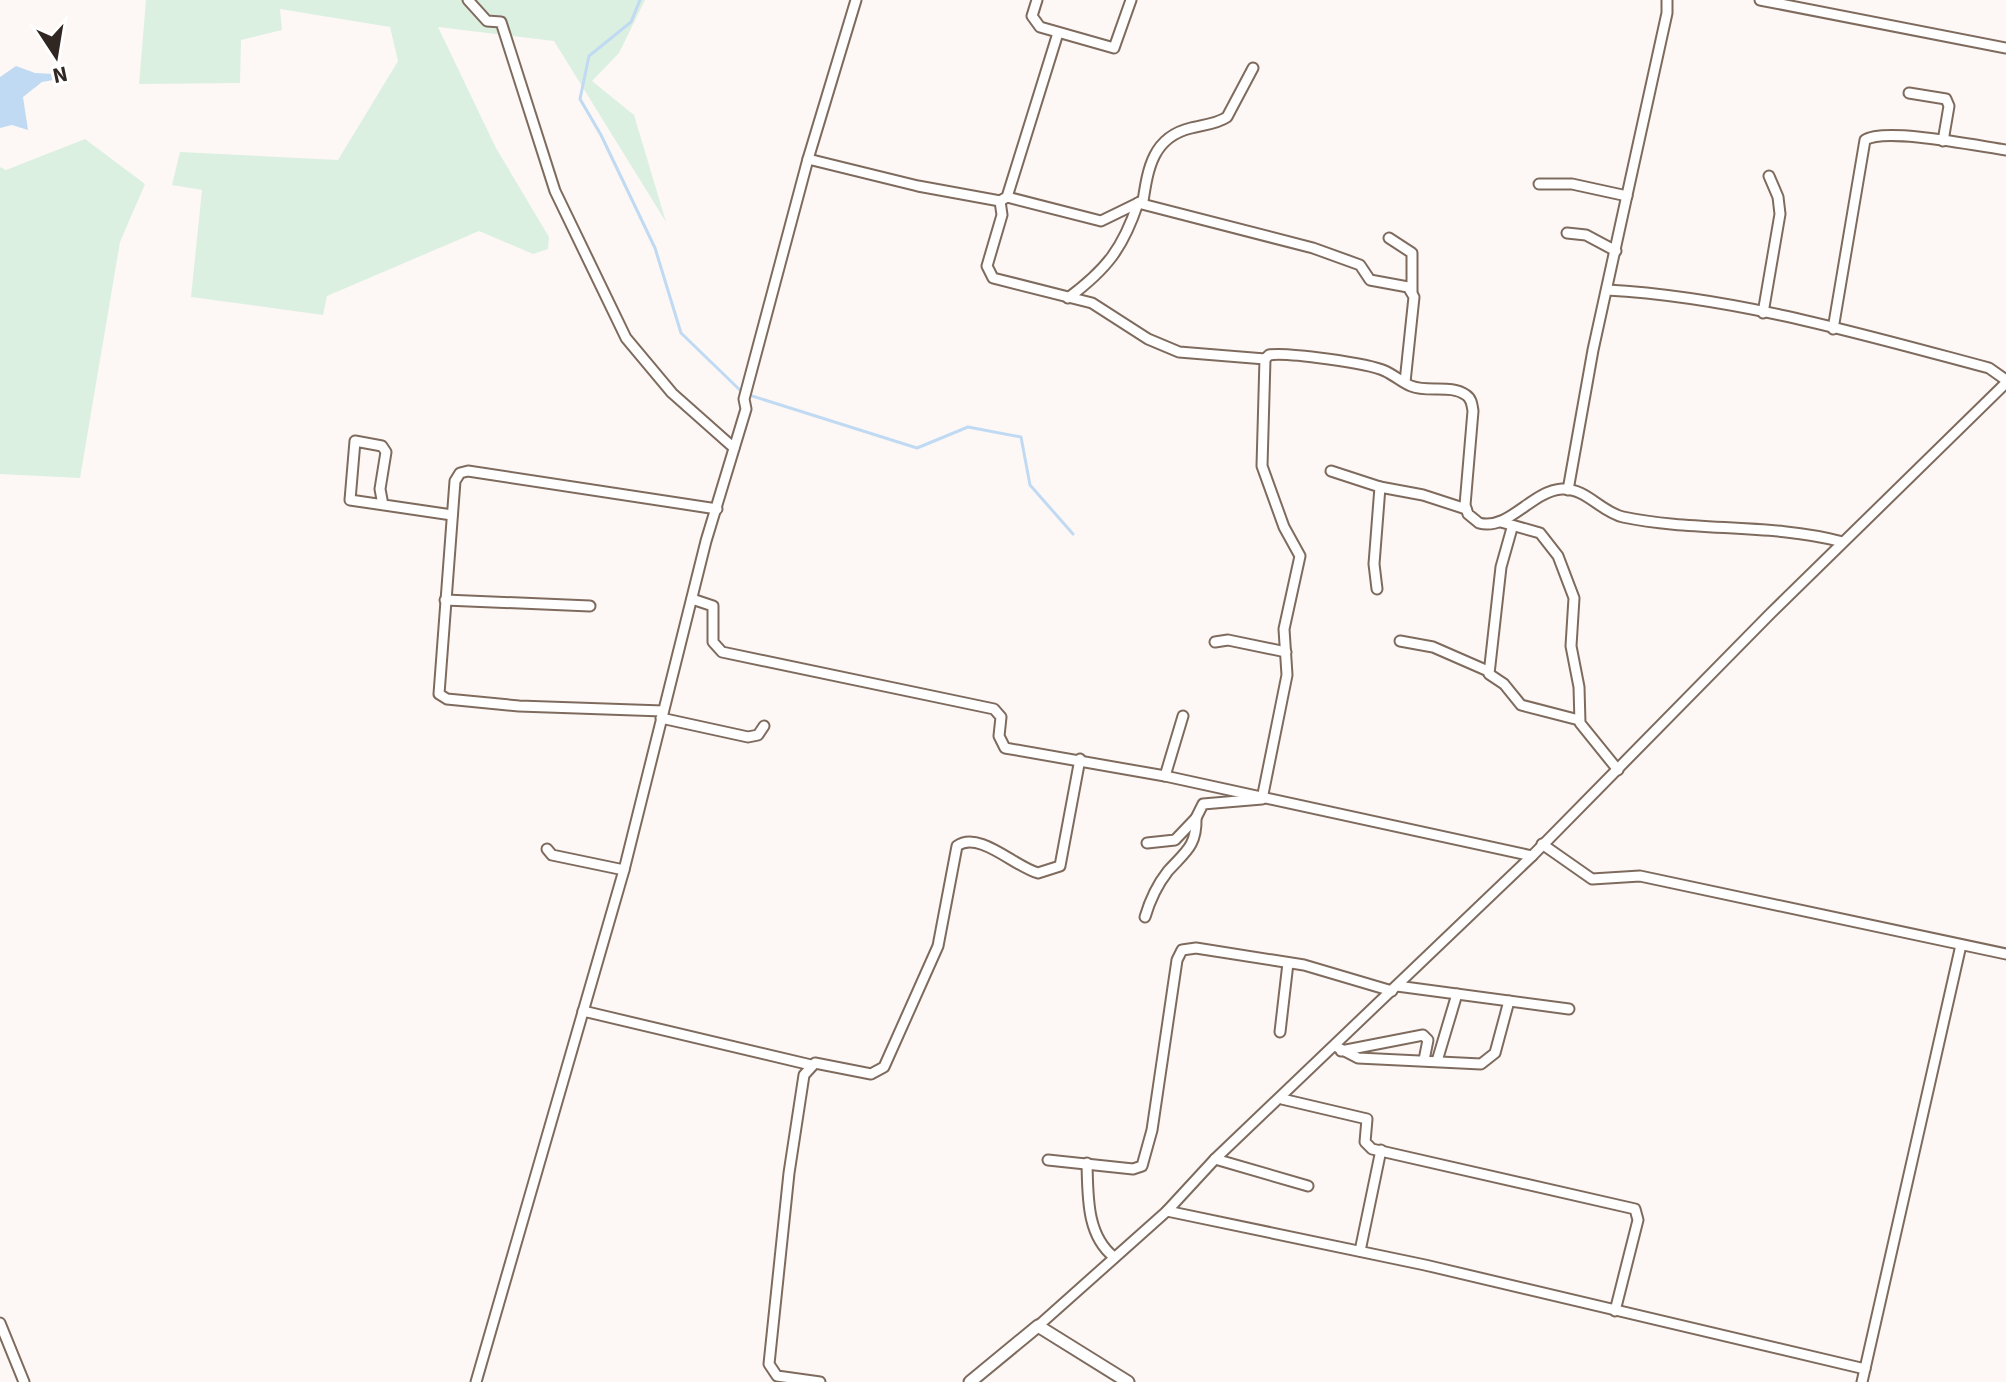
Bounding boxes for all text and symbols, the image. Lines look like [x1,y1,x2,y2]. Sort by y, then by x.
north arrow [16,16,96,96]
text: N [49,57,70,92]

